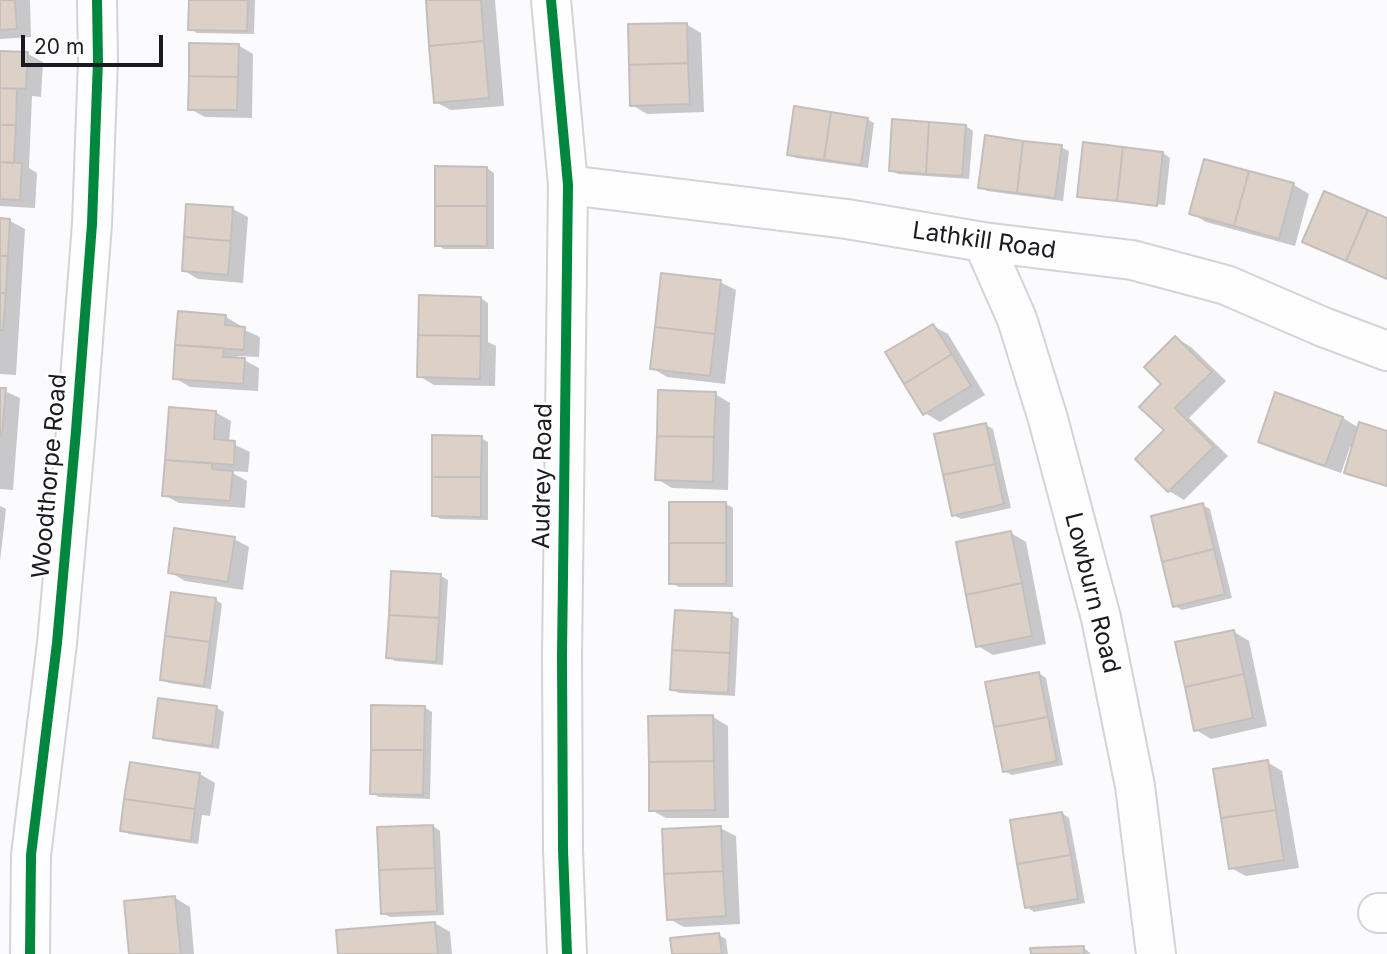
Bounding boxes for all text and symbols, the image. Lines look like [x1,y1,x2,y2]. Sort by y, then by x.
scale bar [24,21,166,65]
text: 20 m [34,34,84,59]
street label: Lathkill Road [911,217,1057,265]
street label: Woodthorpe Road [27,372,73,580]
street label: Audrey Road [527,403,559,549]
street label: Lowburn Road [1058,510,1126,676]

